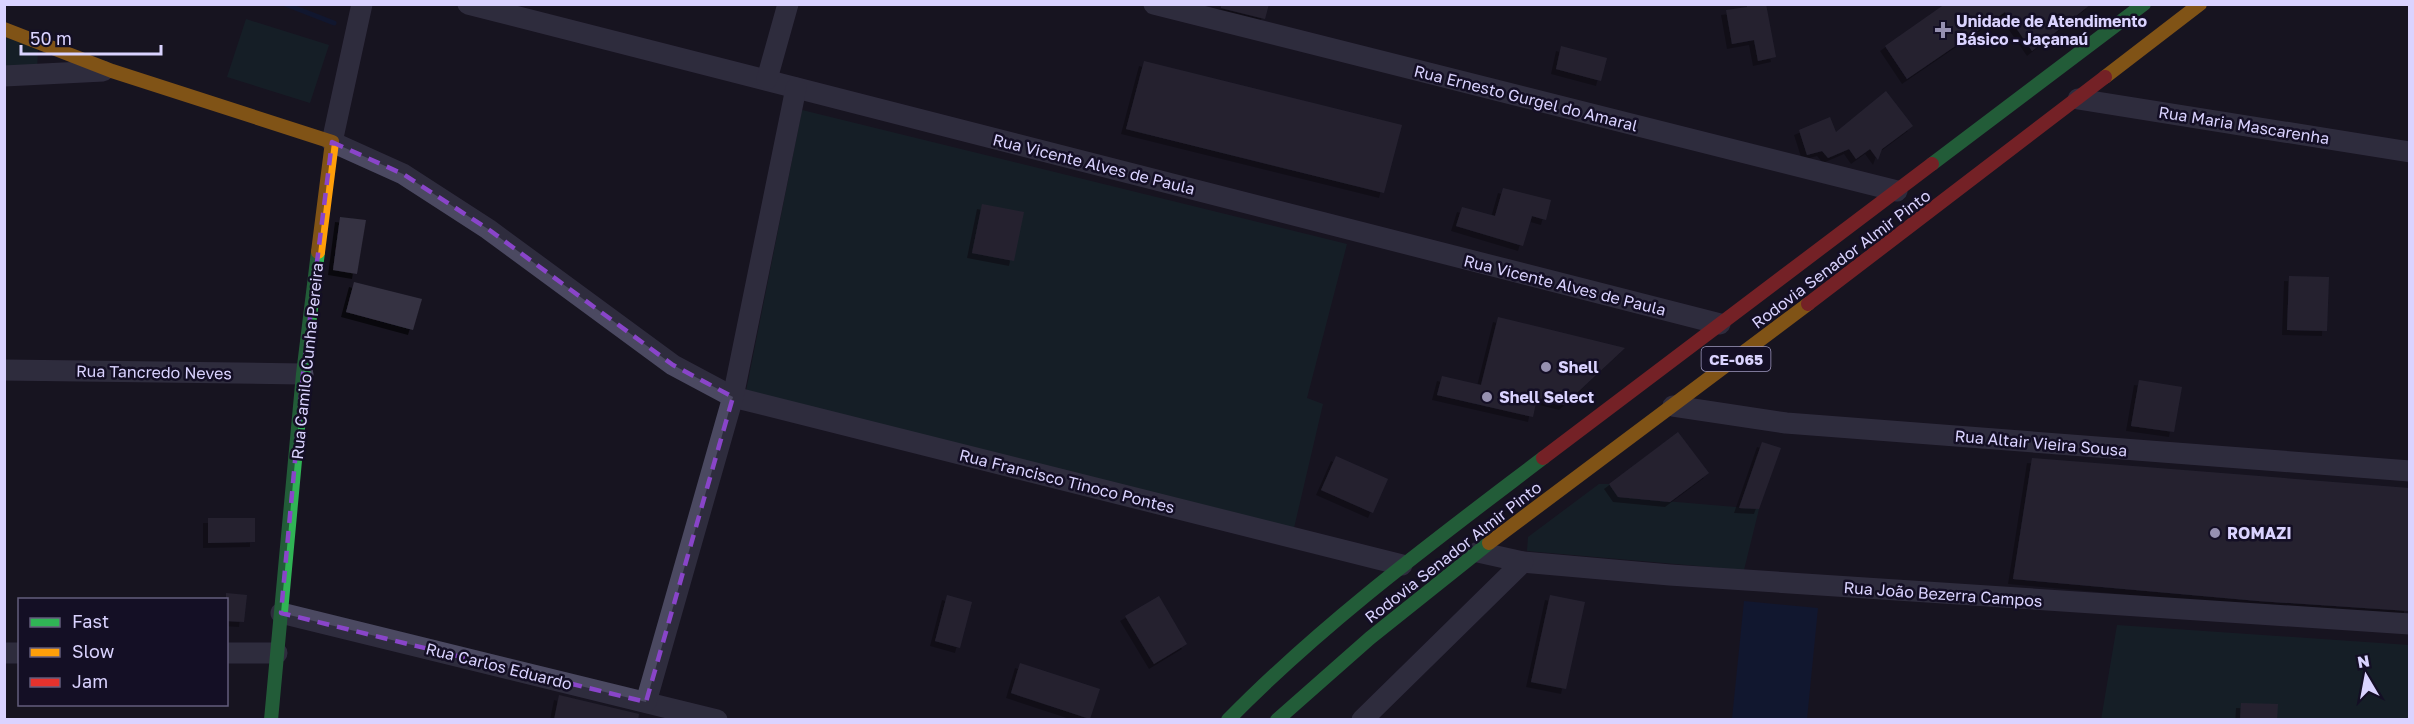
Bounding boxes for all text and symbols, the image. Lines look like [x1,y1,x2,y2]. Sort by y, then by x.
place label: Unidade de Atendimento Básico - Jaçanaú [1956,11,2148,49]
scale bar [21,18,160,56]
marker: Unidade de Atendimento Básico - Jaçanaú [1934,21,1952,39]
text: 50 m [30,27,72,49]
street label: Rua Ernesto Gurgel do Amaral [1412,61,1640,135]
street label: Rua Maria Mascarenha [2157,102,2331,148]
street label: Rua Vicente Alves de Paula [991,129,1197,199]
street label: Rodovia Senador Almir Pinto [1748,185,1934,333]
street label: Rua Vicente Alves de Paula [1462,250,1668,320]
street label: Rua Camilo Cunha Pereira [287,262,327,460]
road number: CE-065 [1702,347,1770,371]
place label: Shell [1558,357,1599,377]
marker: Shell [1539,360,1553,374]
street label: Rua Tancredo Neves [76,361,232,383]
place label: Shell Select [1499,387,1594,407]
marker: Shell Select [1480,390,1494,404]
street label: Rua Altair Vieira Sousa [1954,425,2128,461]
street label: Rua Francisco Tinoco Pontes [957,445,1177,517]
street label: Rodovia Senador Almir Pinto [1361,477,1545,627]
place label: ROMAZI [2227,523,2292,543]
marker: ROMAZI [2208,526,2222,540]
street label: Rua João Bezerra Campos [1843,577,2043,611]
legend [18,598,228,706]
text: Fast [72,610,109,632]
street label: Rua Carlos Eduardo [424,638,574,694]
text: Slow [72,640,115,662]
north arrow [2336,646,2396,706]
text: N [2356,650,2371,672]
text: Jam [72,670,108,692]

